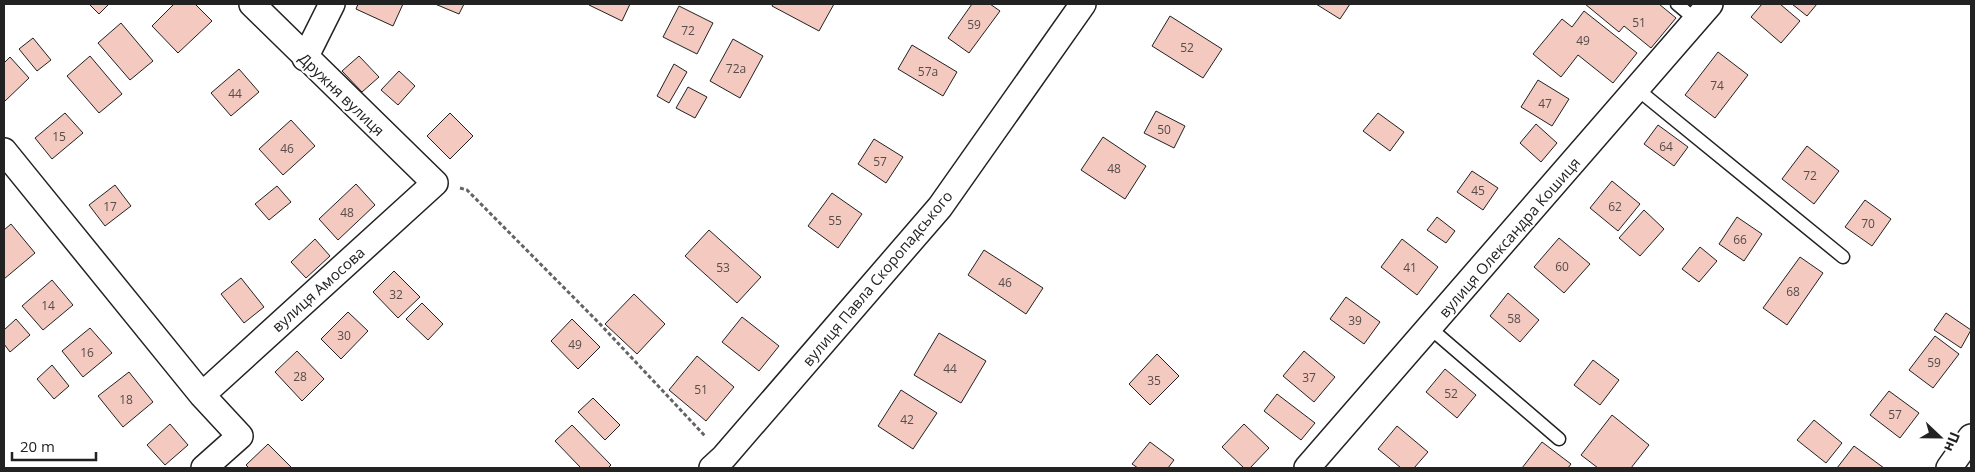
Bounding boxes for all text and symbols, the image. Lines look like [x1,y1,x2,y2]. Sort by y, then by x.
house number: 51 [1632,14,1646,31]
house number: 59 [967,16,981,33]
house number: 72 [681,22,695,39]
house number: 49 [1576,32,1590,49]
house number: 52 [1180,39,1194,56]
street label: Дружня вулиця [295,48,389,140]
house number: 72а [726,60,746,77]
house number: 57а [918,63,938,80]
house number: 74 [1710,77,1724,94]
house number: 44 [228,85,242,102]
house number: 47 [1538,95,1552,112]
house number: 50 [1157,121,1171,138]
house number: 15 [52,128,66,145]
house number: 64 [1659,138,1673,155]
house number: 46 [280,140,294,157]
house number: 57 [873,153,887,170]
street label: вулиця Олександра Кошиця [1434,153,1584,321]
house number: 48 [1107,160,1121,177]
house number: 72 [1803,167,1817,184]
house number: 45 [1471,182,1485,199]
street label: вулиця Павла Скоропадського [798,186,956,370]
house number: 17 [103,198,117,215]
house number: 62 [1608,198,1622,215]
house number: 48 [340,204,354,221]
house number: 55 [828,212,842,229]
house number: 70 [1861,215,1875,232]
house number: 66 [1733,231,1747,248]
street label: вулиця Амосова [267,242,369,336]
house number: 60 [1555,258,1569,275]
house number: 53 [716,259,730,276]
house number: 41 [1403,259,1417,276]
house number: 46 [998,274,1012,291]
house number: 68 [1786,283,1800,300]
house number: 32 [389,286,403,303]
house number: 14 [41,297,55,314]
house number: 58 [1507,310,1521,327]
house number: 39 [1348,312,1362,329]
house number: 30 [337,327,351,344]
house number: 49 [568,336,582,353]
house number: 16 [80,344,94,361]
house number: 59 [1927,354,1941,371]
house number: 44 [943,360,957,377]
house number: 28 [293,368,307,385]
house number: 37 [1302,369,1316,386]
house number: 35 [1147,372,1161,389]
house number: 51 [694,381,708,398]
house number: 52 [1444,385,1458,402]
house number: 18 [119,391,133,408]
house number: 57 [1888,406,1902,423]
house number: 42 [900,411,914,428]
north arrow [1915,412,1965,462]
text: Пн [1940,429,1965,455]
scale bar [12,430,96,462]
text: 20 m [20,436,55,456]

